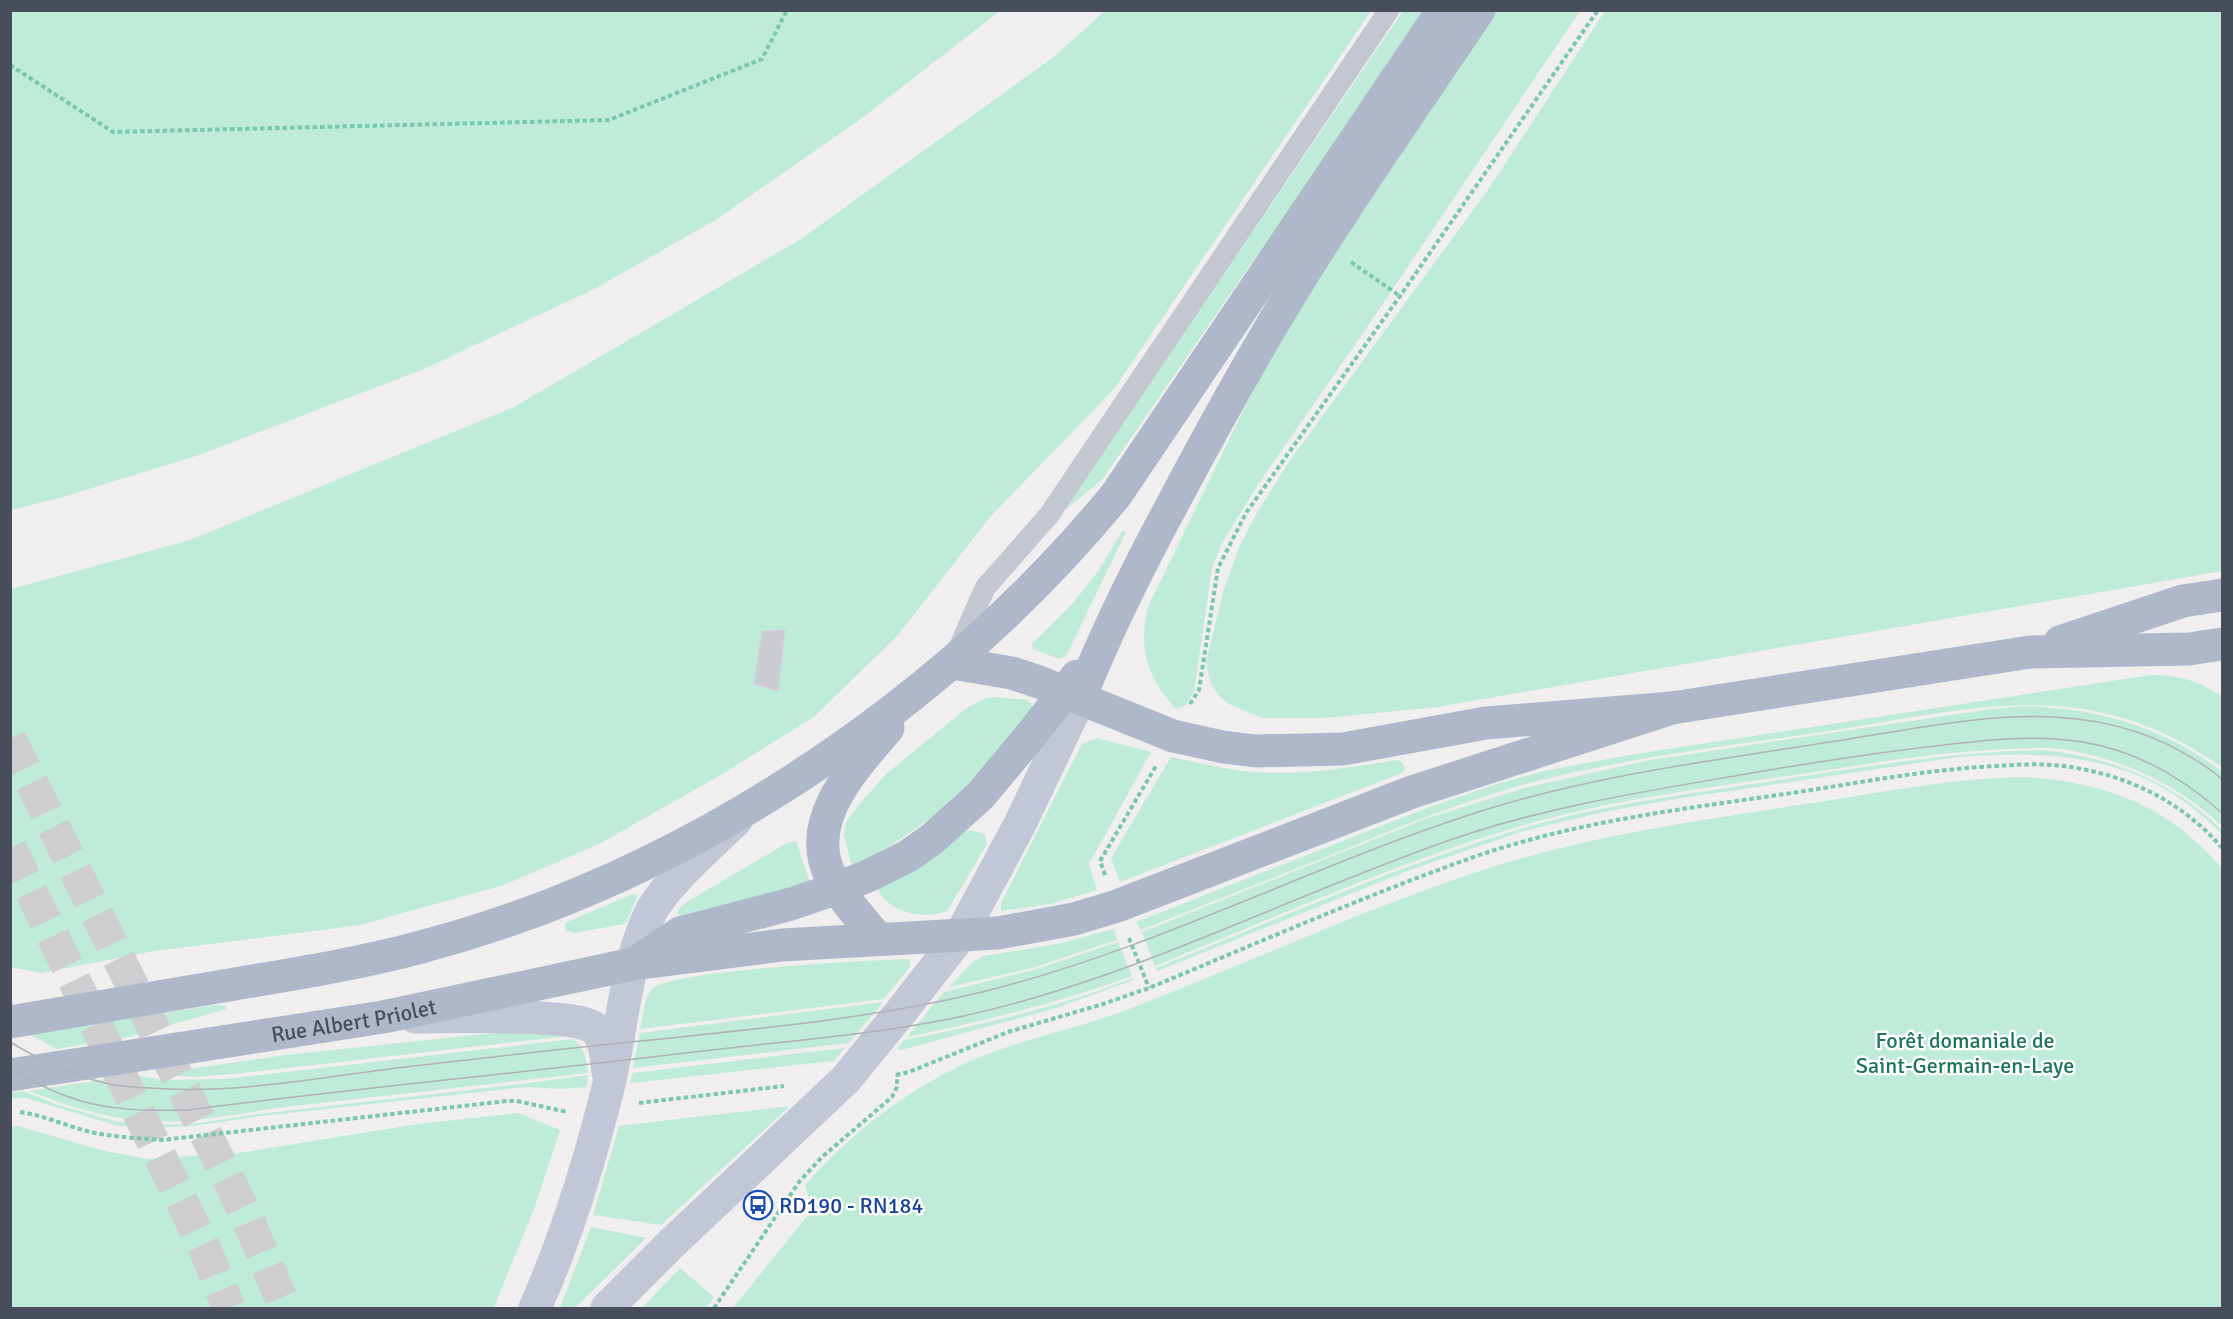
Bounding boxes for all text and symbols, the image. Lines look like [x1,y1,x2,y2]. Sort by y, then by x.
street label: Rue Albert Priolet [269,993,439,1048]
park label: Forêt domaniale de Saint-Germain-en-Laye [1856,1027,2074,1079]
bus stop icon: RD190 - RN184 [742,1189,774,1221]
place label: RD190 - RN184 [779,1192,923,1219]

